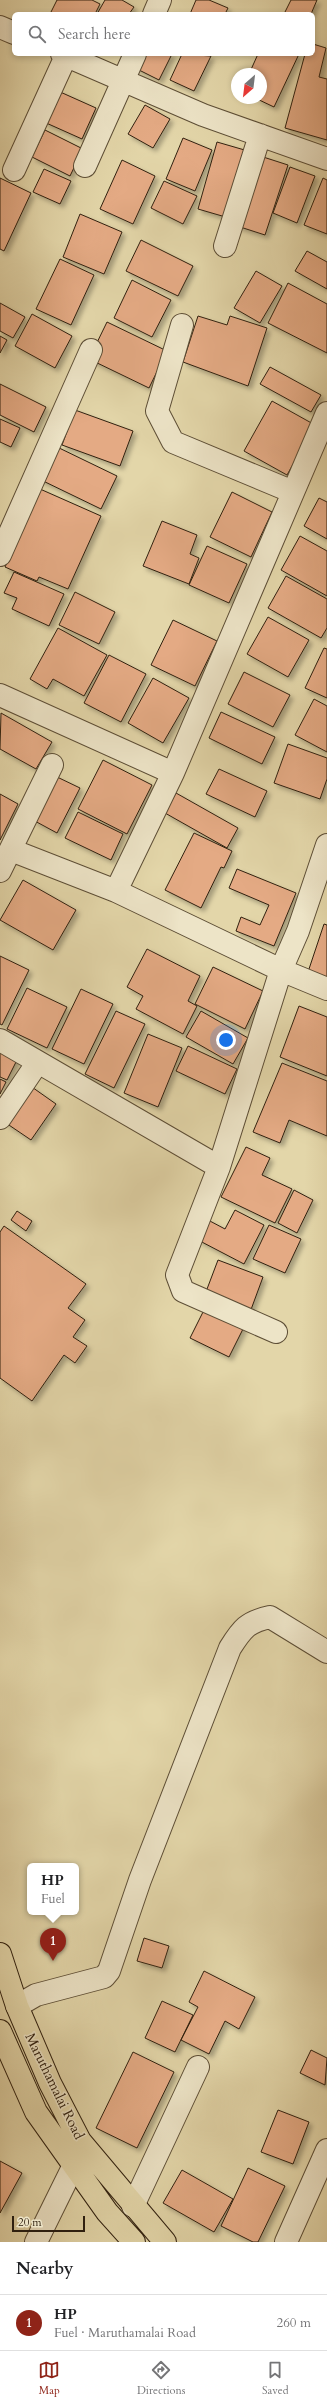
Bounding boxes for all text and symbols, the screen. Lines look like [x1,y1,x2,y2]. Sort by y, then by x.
search box [12,12,315,56]
icon: search [26,23,48,45]
text: Search here [58,24,131,44]
north arrow [231,68,267,104]
your location [216,1030,236,1050]
popup [27,1863,79,1915]
text: HP [41,1870,64,1890]
text: Fuel [41,1890,65,1908]
pin: 1 [40,1928,66,1961]
street label: Maruthamalai Road [21,2030,89,2143]
scale bar [12,2214,85,2233]
text: 20 m [18,2215,42,2230]
text: Nearby [16,2257,73,2280]
text: HP [54,2304,77,2324]
text: 1 [26,2314,32,2332]
text: 260 m [277,2314,311,2332]
text: Fuel · Maruthamalai Road [54,2324,196,2342]
tab: Map [38,2359,60,2398]
tab: Directions [137,2359,185,2398]
tab: Saved [262,2359,289,2398]

